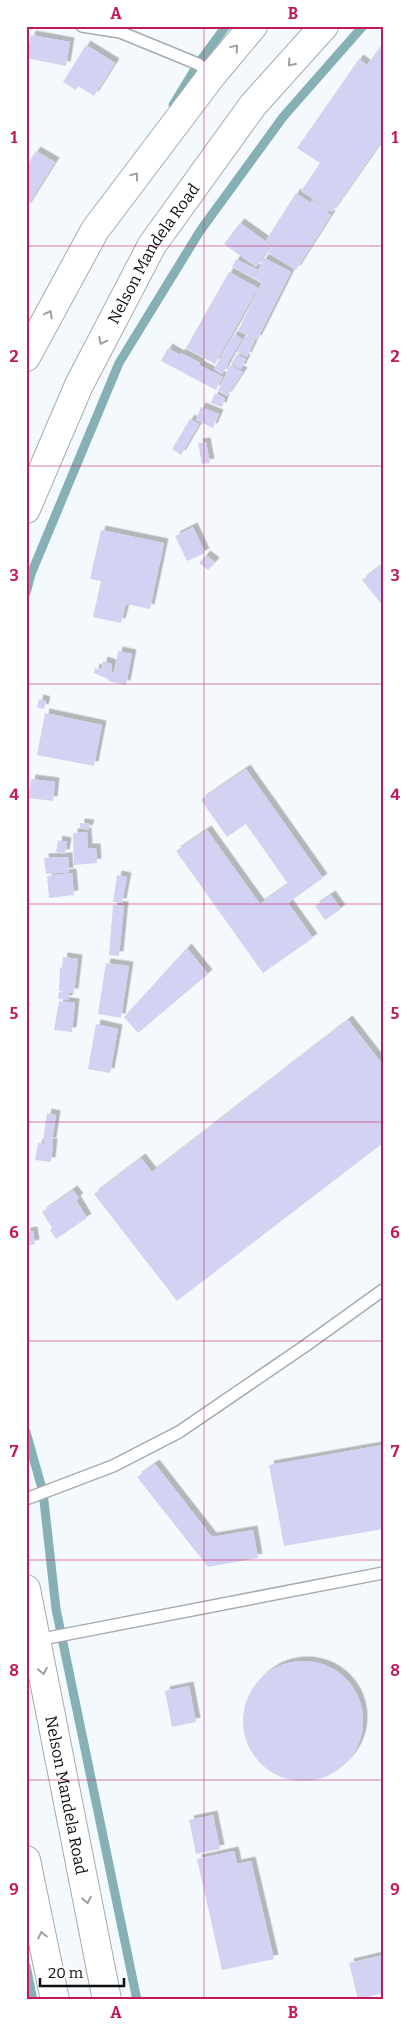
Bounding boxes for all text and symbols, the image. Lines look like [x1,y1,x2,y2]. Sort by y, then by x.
text: A [110,4,122,23]
text: B [288,4,298,23]
one-way arrow [229,45,237,54]
one-way arrow [288,57,297,66]
text: 1 [11,128,18,147]
text: 1 [392,128,399,147]
one-way arrow [129,172,138,182]
street label: Nelson Mandela Road [103,179,203,327]
one-way arrow [43,310,53,319]
one-way arrow [98,335,108,344]
text: 2 [9,347,19,366]
text: 2 [390,347,400,366]
text: 3 [9,566,19,585]
text: 3 [390,566,400,585]
text: 4 [9,785,19,804]
text: 4 [390,785,400,804]
text: 5 [10,1004,19,1023]
text: 5 [391,1004,400,1023]
text: 6 [9,1223,19,1242]
text: 6 [390,1223,400,1242]
text: 7 [10,1442,19,1461]
text: 7 [391,1442,400,1461]
text: 8 [9,1661,19,1680]
text: 8 [390,1661,400,1680]
one-way arrow [38,1667,48,1676]
street label: Nelson Mandela Road [42,1714,92,1876]
text: 9 [9,1880,19,1899]
text: 9 [390,1880,400,1899]
one-way arrow [82,1895,92,1904]
one-way arrow [37,1930,47,1939]
scale bar [40,1956,124,1988]
text: 20 m [48,1964,84,1982]
text: A [110,2003,122,2022]
text: B [288,2003,298,2022]

